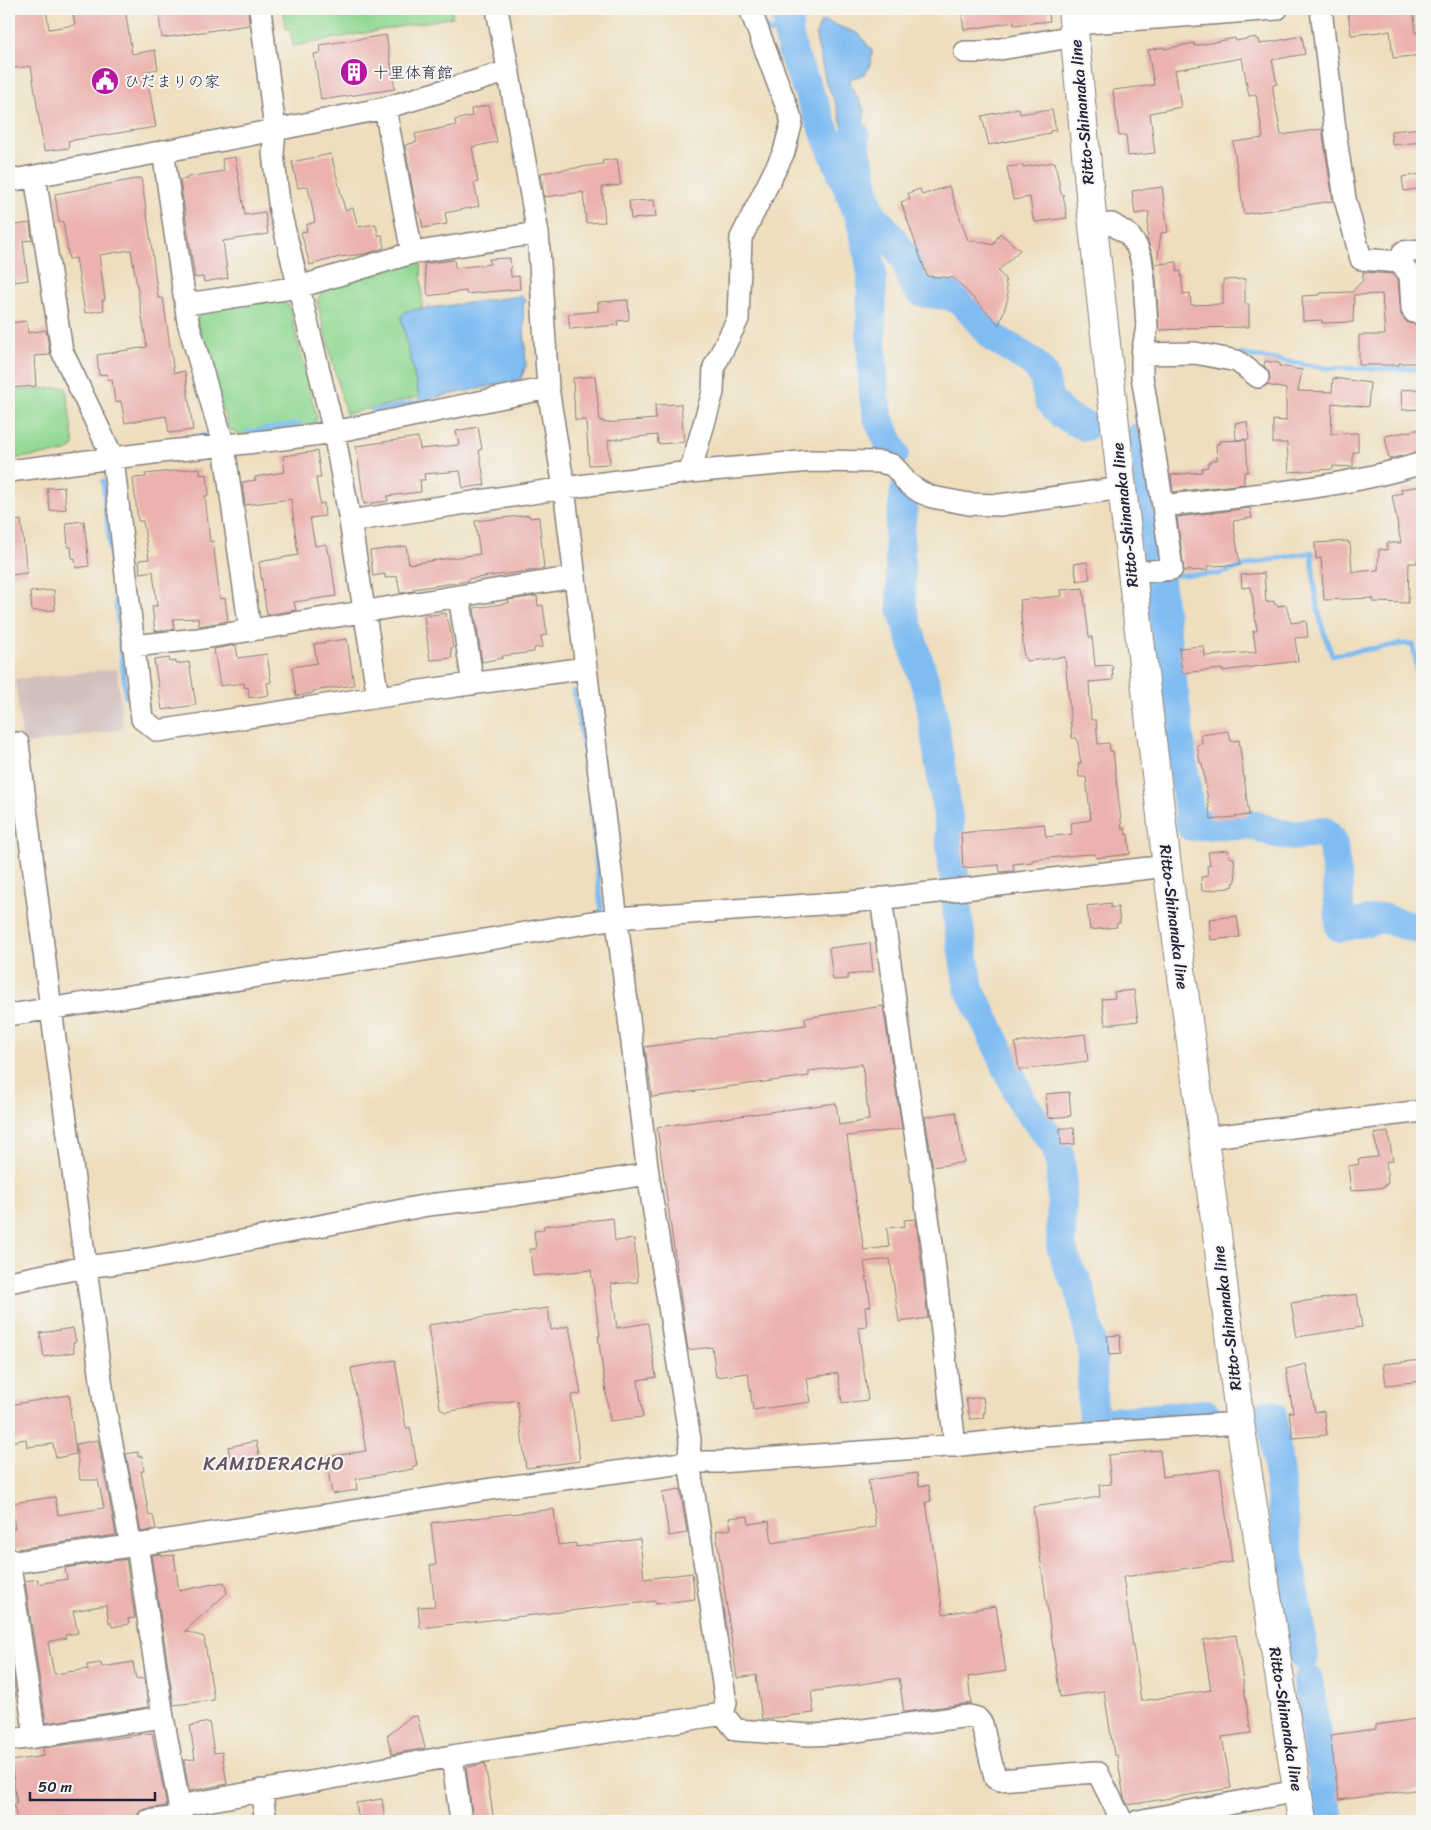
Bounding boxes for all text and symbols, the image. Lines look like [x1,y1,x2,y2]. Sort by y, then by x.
street label: Ritto-Shinanaka line [1061,38,1103,186]
building icon: 十里体育館 [339,57,369,87]
place label: 十里体育館 [373,58,453,87]
public building icon: ひだまりの家 [90,66,120,96]
place label: ひだまりの家 [124,67,220,96]
street label: Ritto-Shinanaka line [1103,441,1147,589]
street label: Ritto-Shinanaka line [1151,843,1197,991]
street label: Ritto-Shinanaka line [1204,1244,1250,1392]
district label: KAMIDERACHO [203,1447,345,1480]
street label: Ritto-Shinanaka line [1260,1645,1312,1793]
scale bar [30,1770,155,1802]
text: 50 m [38,1774,73,1800]

